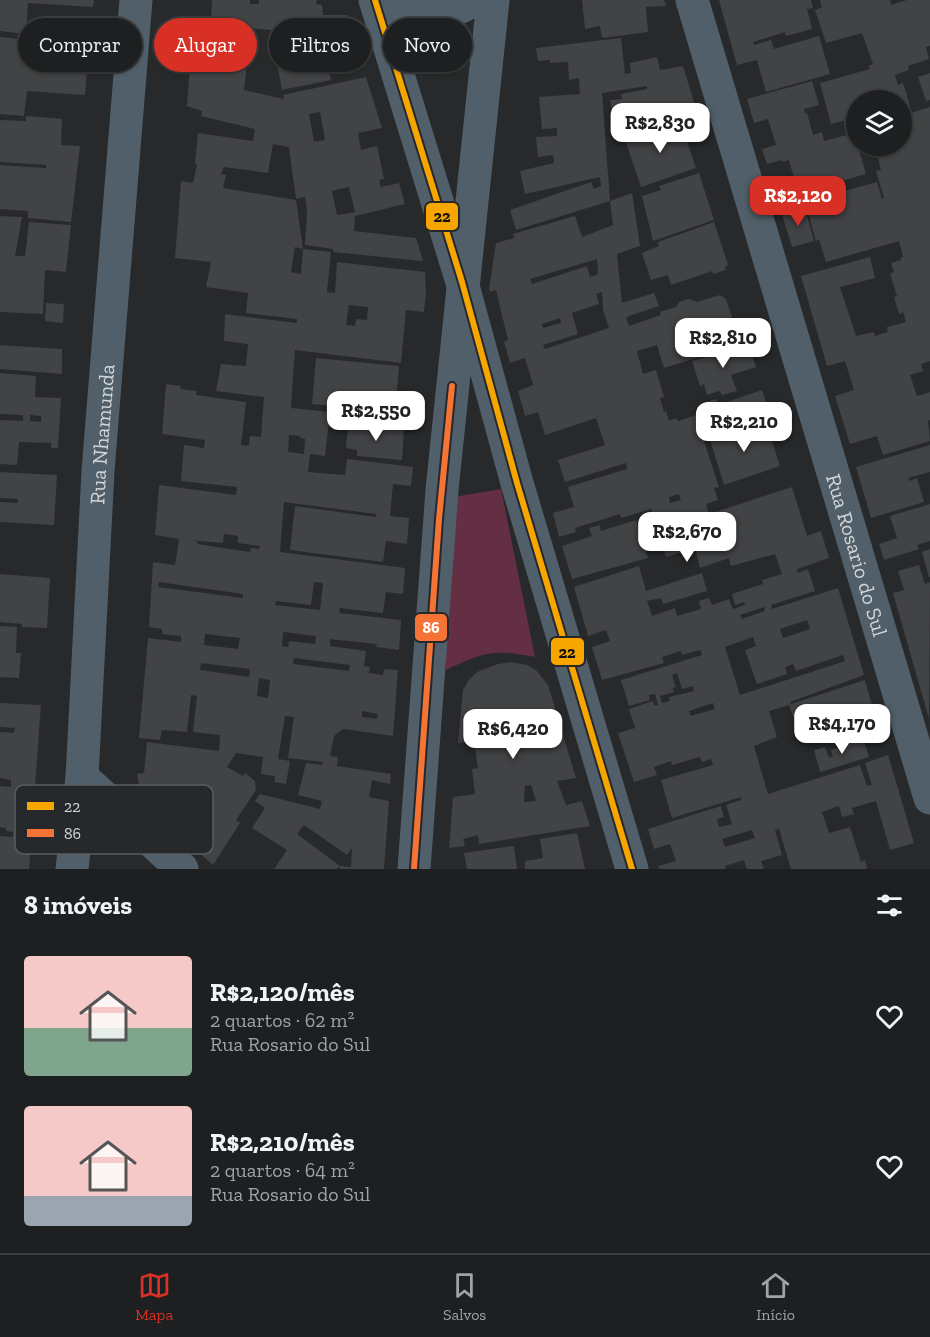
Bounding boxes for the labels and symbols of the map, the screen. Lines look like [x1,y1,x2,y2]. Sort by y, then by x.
pin: R$2,830 [605,103,715,154]
pin: R$2,120 [743,176,853,227]
line badge: 22 [425,202,459,231]
text: 22 [433,207,451,226]
pin: R$2,810 [668,318,778,369]
street label: Rua Nhamunda [84,363,119,505]
pin: R$2,550 [321,391,431,442]
pin: R$2,210 [689,402,799,453]
street label: Rua Rosario do Sul [821,471,894,640]
pin: R$2,670 [632,512,742,563]
line badge: 86 [414,613,448,642]
text: 86 [422,618,440,637]
line badge: 22 [550,637,585,666]
text: 22 [558,643,576,662]
pin: R$4,170 [787,704,897,755]
pin: R$6,420 [458,709,568,760]
legend [15,785,213,854]
text: 22 [64,797,80,816]
text: 86 [64,824,81,843]

